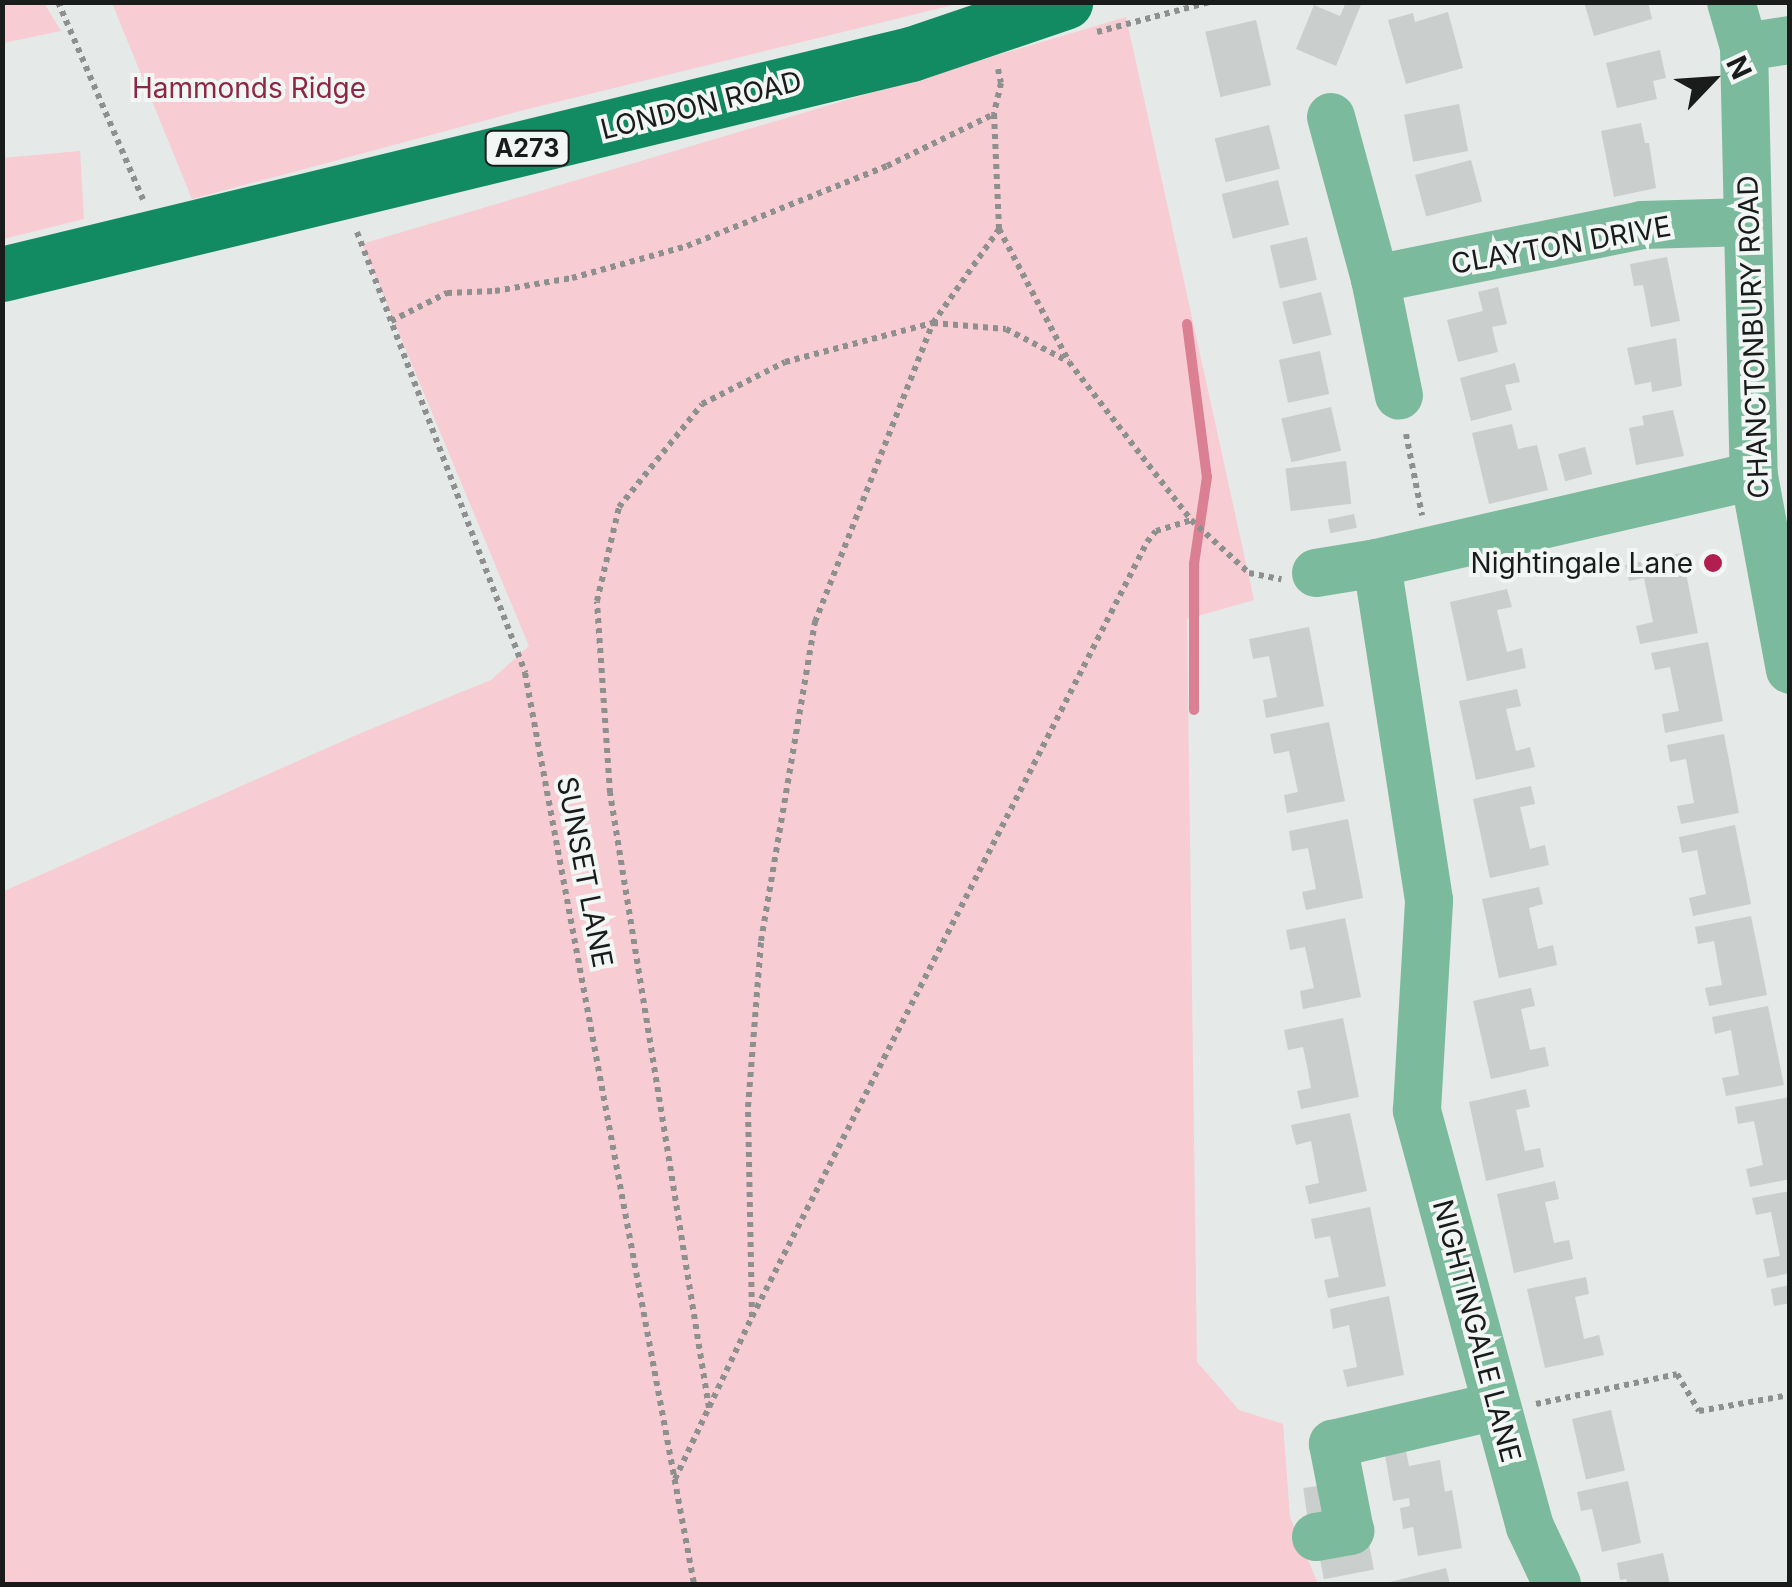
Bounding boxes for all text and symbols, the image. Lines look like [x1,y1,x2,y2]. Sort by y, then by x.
north arrow [1662,30,1762,130]
text: N [1719,50,1759,84]
street label: LONDON ROAD [597,64,805,146]
park label: Hammonds Ridge [132,71,366,105]
road number: A273 [484,128,570,168]
street label: CHANCTONBURY ROAD [1731,175,1775,499]
street label: CLAYTON DRIVE [1448,209,1674,281]
place label: Nightingale Lane [1471,546,1693,580]
marker: Nightingale Lane [1702,552,1724,574]
street label: SUNSET LANE [550,774,620,970]
street label: NIGHTINGALE LANE [1426,1196,1528,1466]

